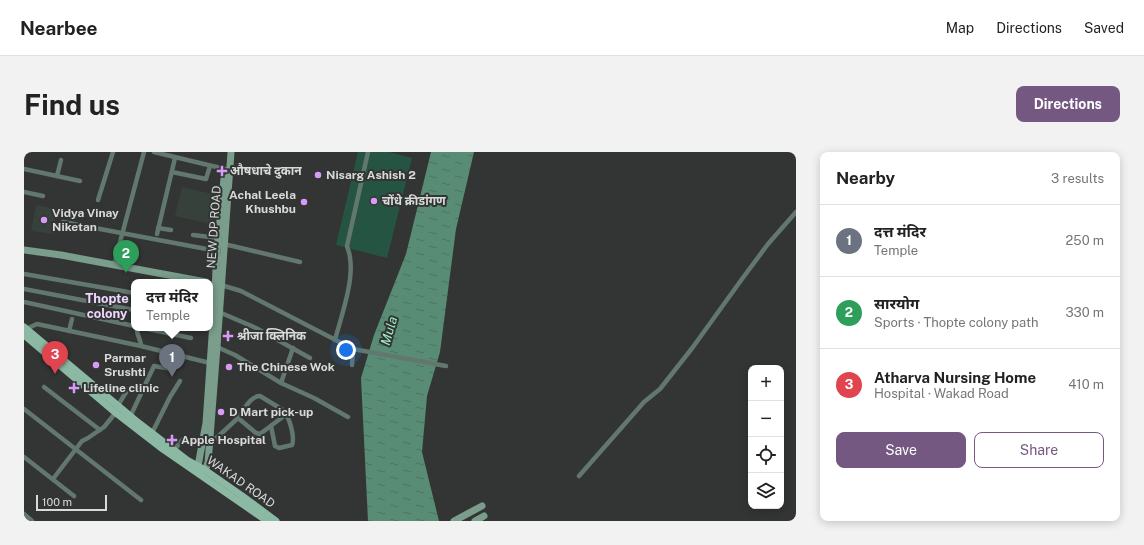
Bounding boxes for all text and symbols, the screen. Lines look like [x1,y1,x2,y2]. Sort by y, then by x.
text: Nearbee [20,17,98,39]
text: Map [946,20,974,36]
text: Directions [996,20,1062,36]
text: Saved [1084,20,1124,36]
button: Directions [1016,86,1120,122]
text: Find us [24,88,120,121]
place label: औषधाचे दुकान [230,163,302,179]
marker: औषधाचे दुकान [217,166,227,176]
place label: Nisarg Ashish 2 [326,168,416,182]
text: Nearby [836,168,895,188]
marker: Nisarg Ashish 2 [313,170,323,180]
text: 3 results [1051,171,1104,186]
street label: NEW DP ROAD [204,185,224,269]
place label: Achal Leela Khushbu [229,188,296,216]
place label: चोंधे क्रीडांगण [382,193,446,208]
marker: चोंधे क्रीडांगण [369,196,379,206]
marker: Achal Leela Khushbu [299,197,309,207]
place label: Vidya Vinay Niketan [52,206,119,234]
marker: Vidya Vinay Niketan [39,215,49,225]
text: दत्त मंदिर [874,223,926,240]
text: 1 [846,233,852,248]
text: 250 m [1066,233,1104,248]
pin: 2 [113,240,139,273]
text: Temple [874,243,918,258]
popup [131,279,213,331]
text: दत्त मंदिर [146,288,198,305]
district label: Thopte colony [85,291,129,321]
text: सारयोग [874,295,919,312]
text: 2 [845,305,853,320]
text: 330 m [1065,305,1104,320]
text: Temple [146,308,190,323]
water label: Mula [378,315,400,347]
text: Sports · Thopte colony path [874,315,1038,330]
place label: श्रीजा क्लिनिक [237,328,307,343]
marker: श्रीजा क्लिनिक [222,330,234,342]
your location [336,340,356,360]
pin: 3 [42,341,68,374]
pin: 1 [159,344,185,377]
place label: Parmar Srushti [104,351,146,379]
marker: Parmar Srushti [91,360,101,370]
place label: The Chinese Wok [237,360,335,374]
marker: The Chinese Wok [224,362,234,372]
map controls [748,365,784,509]
button: + [748,365,784,401]
text: Atharva Nursing Home [874,369,1036,386]
text: 3 [845,377,853,392]
text: 410 m [1068,377,1104,392]
place label: Lifeline clinic [83,381,160,395]
marker: Lifeline clinic [68,382,80,394]
text: Hospital · Wakad Road [874,386,1009,401]
button: − [748,401,784,437]
place label: D Mart pick-up [229,405,313,419]
marker: D Mart pick-up [216,407,226,417]
button: Save [836,432,966,468]
button: Share [974,432,1104,468]
place label: Apple Hospital [181,433,266,447]
marker: Apple Hospital [166,434,178,446]
button: locate [748,437,784,473]
street label: WAKAD ROAD [204,453,278,511]
button: layers [748,473,784,509]
scale bar [36,493,107,512]
text: 100 m [42,496,72,508]

